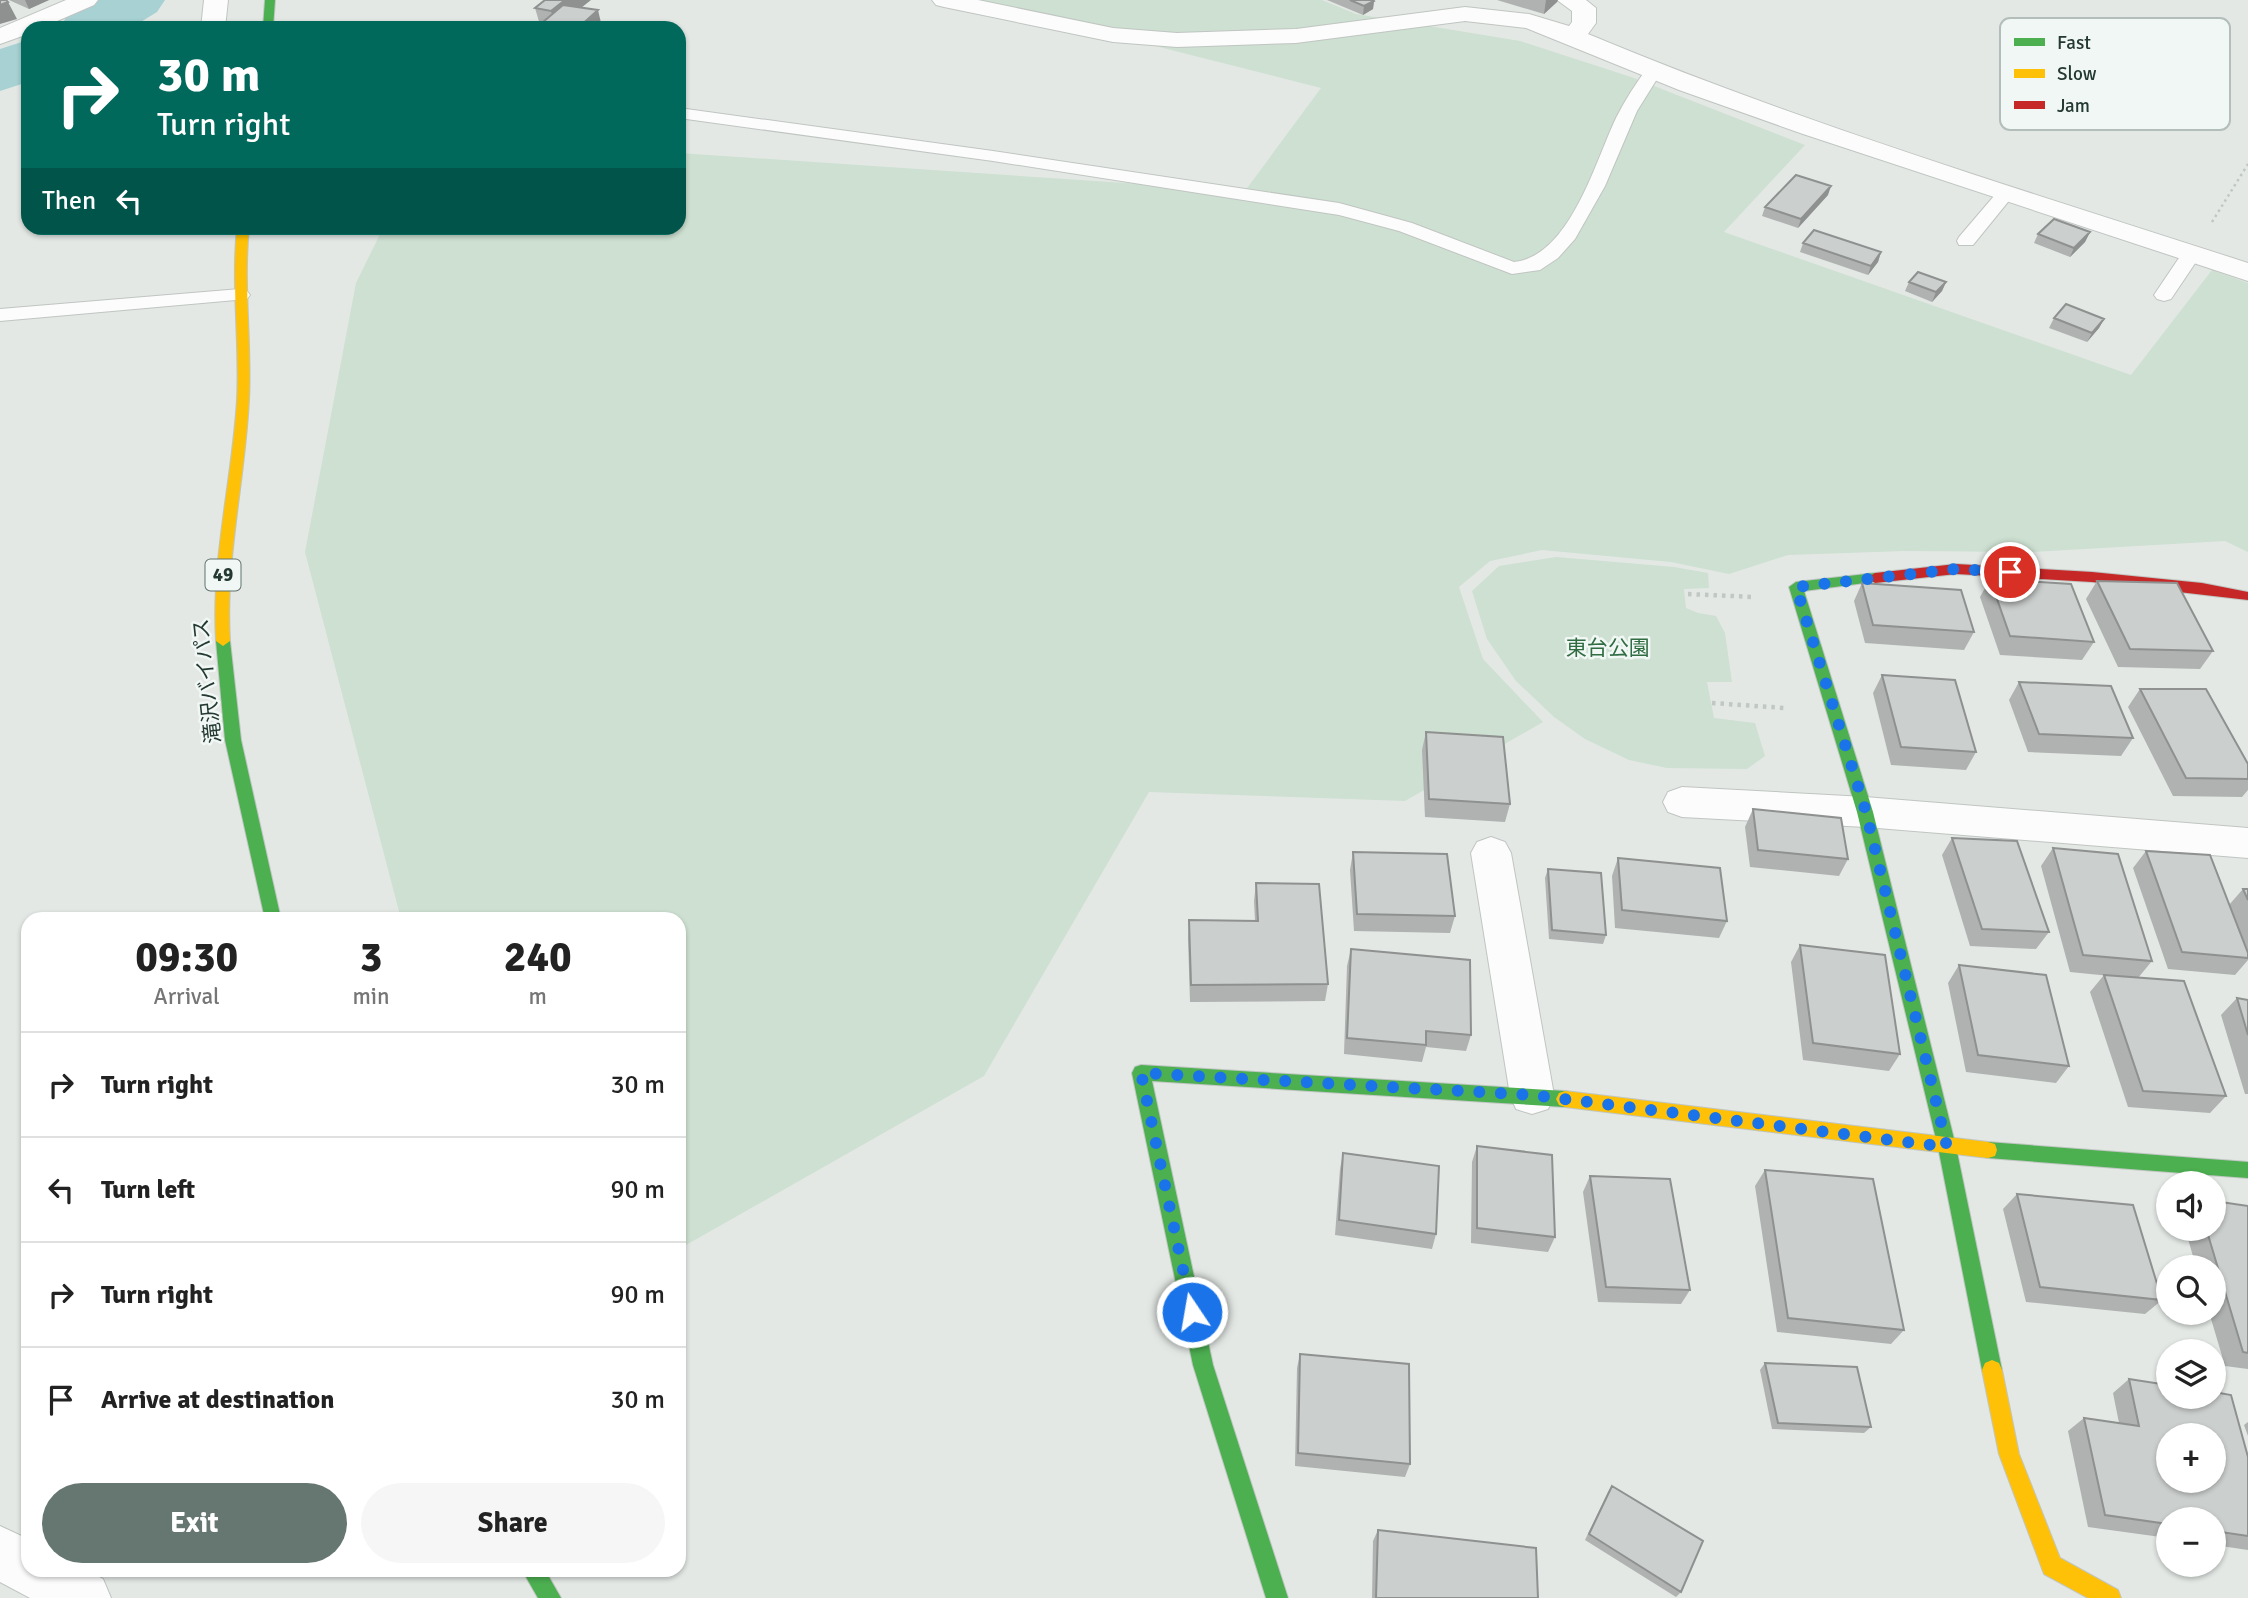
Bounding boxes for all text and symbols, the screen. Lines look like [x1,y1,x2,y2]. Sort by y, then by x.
legend [2000,18,2230,130]
text: Fast [2057,31,2091,55]
text: 30 m [157,45,260,105]
icon: right [42,49,133,140]
text: Slow [2057,62,2097,86]
text: Jam [2057,94,2090,118]
text: Turn right [157,105,290,144]
icon: left [110,182,148,220]
text: Then [42,185,96,217]
pin [1980,542,2040,602]
icon: arrive [1991,553,2029,591]
road number: 49 [206,560,241,590]
street label: 滝沢バイパス [188,617,226,745]
park label: 東台公園 [1566,635,1650,661]
text: 09:30 [135,932,238,983]
text: 3 [360,932,382,983]
text: 240 [504,932,572,983]
text: Arrival [154,982,220,1011]
text: min [352,982,390,1011]
text: m [529,982,547,1011]
icon: right [42,1066,80,1104]
text: Turn right [101,1069,213,1101]
text: 30 m [610,1069,665,1101]
icon: left [42,1171,80,1209]
map controls [2156,1171,2226,1577]
button: sound [2156,1171,2226,1241]
text: Turn left [101,1174,195,1206]
text: 90 m [610,1174,665,1206]
button: search [2156,1255,2226,1325]
position arrow [1155,1275,1229,1349]
icon: right [42,1276,80,1314]
text: Turn right [101,1279,213,1311]
text: 90 m [610,1279,665,1311]
button: layers [2156,1339,2226,1409]
icon: arrive [42,1381,80,1419]
text: Arrive at destination [101,1384,334,1416]
text: 30 m [610,1384,665,1416]
button: + [2156,1423,2226,1493]
button: Exit [42,1483,347,1563]
button: Share [361,1483,665,1563]
button: − [2156,1507,2226,1577]

